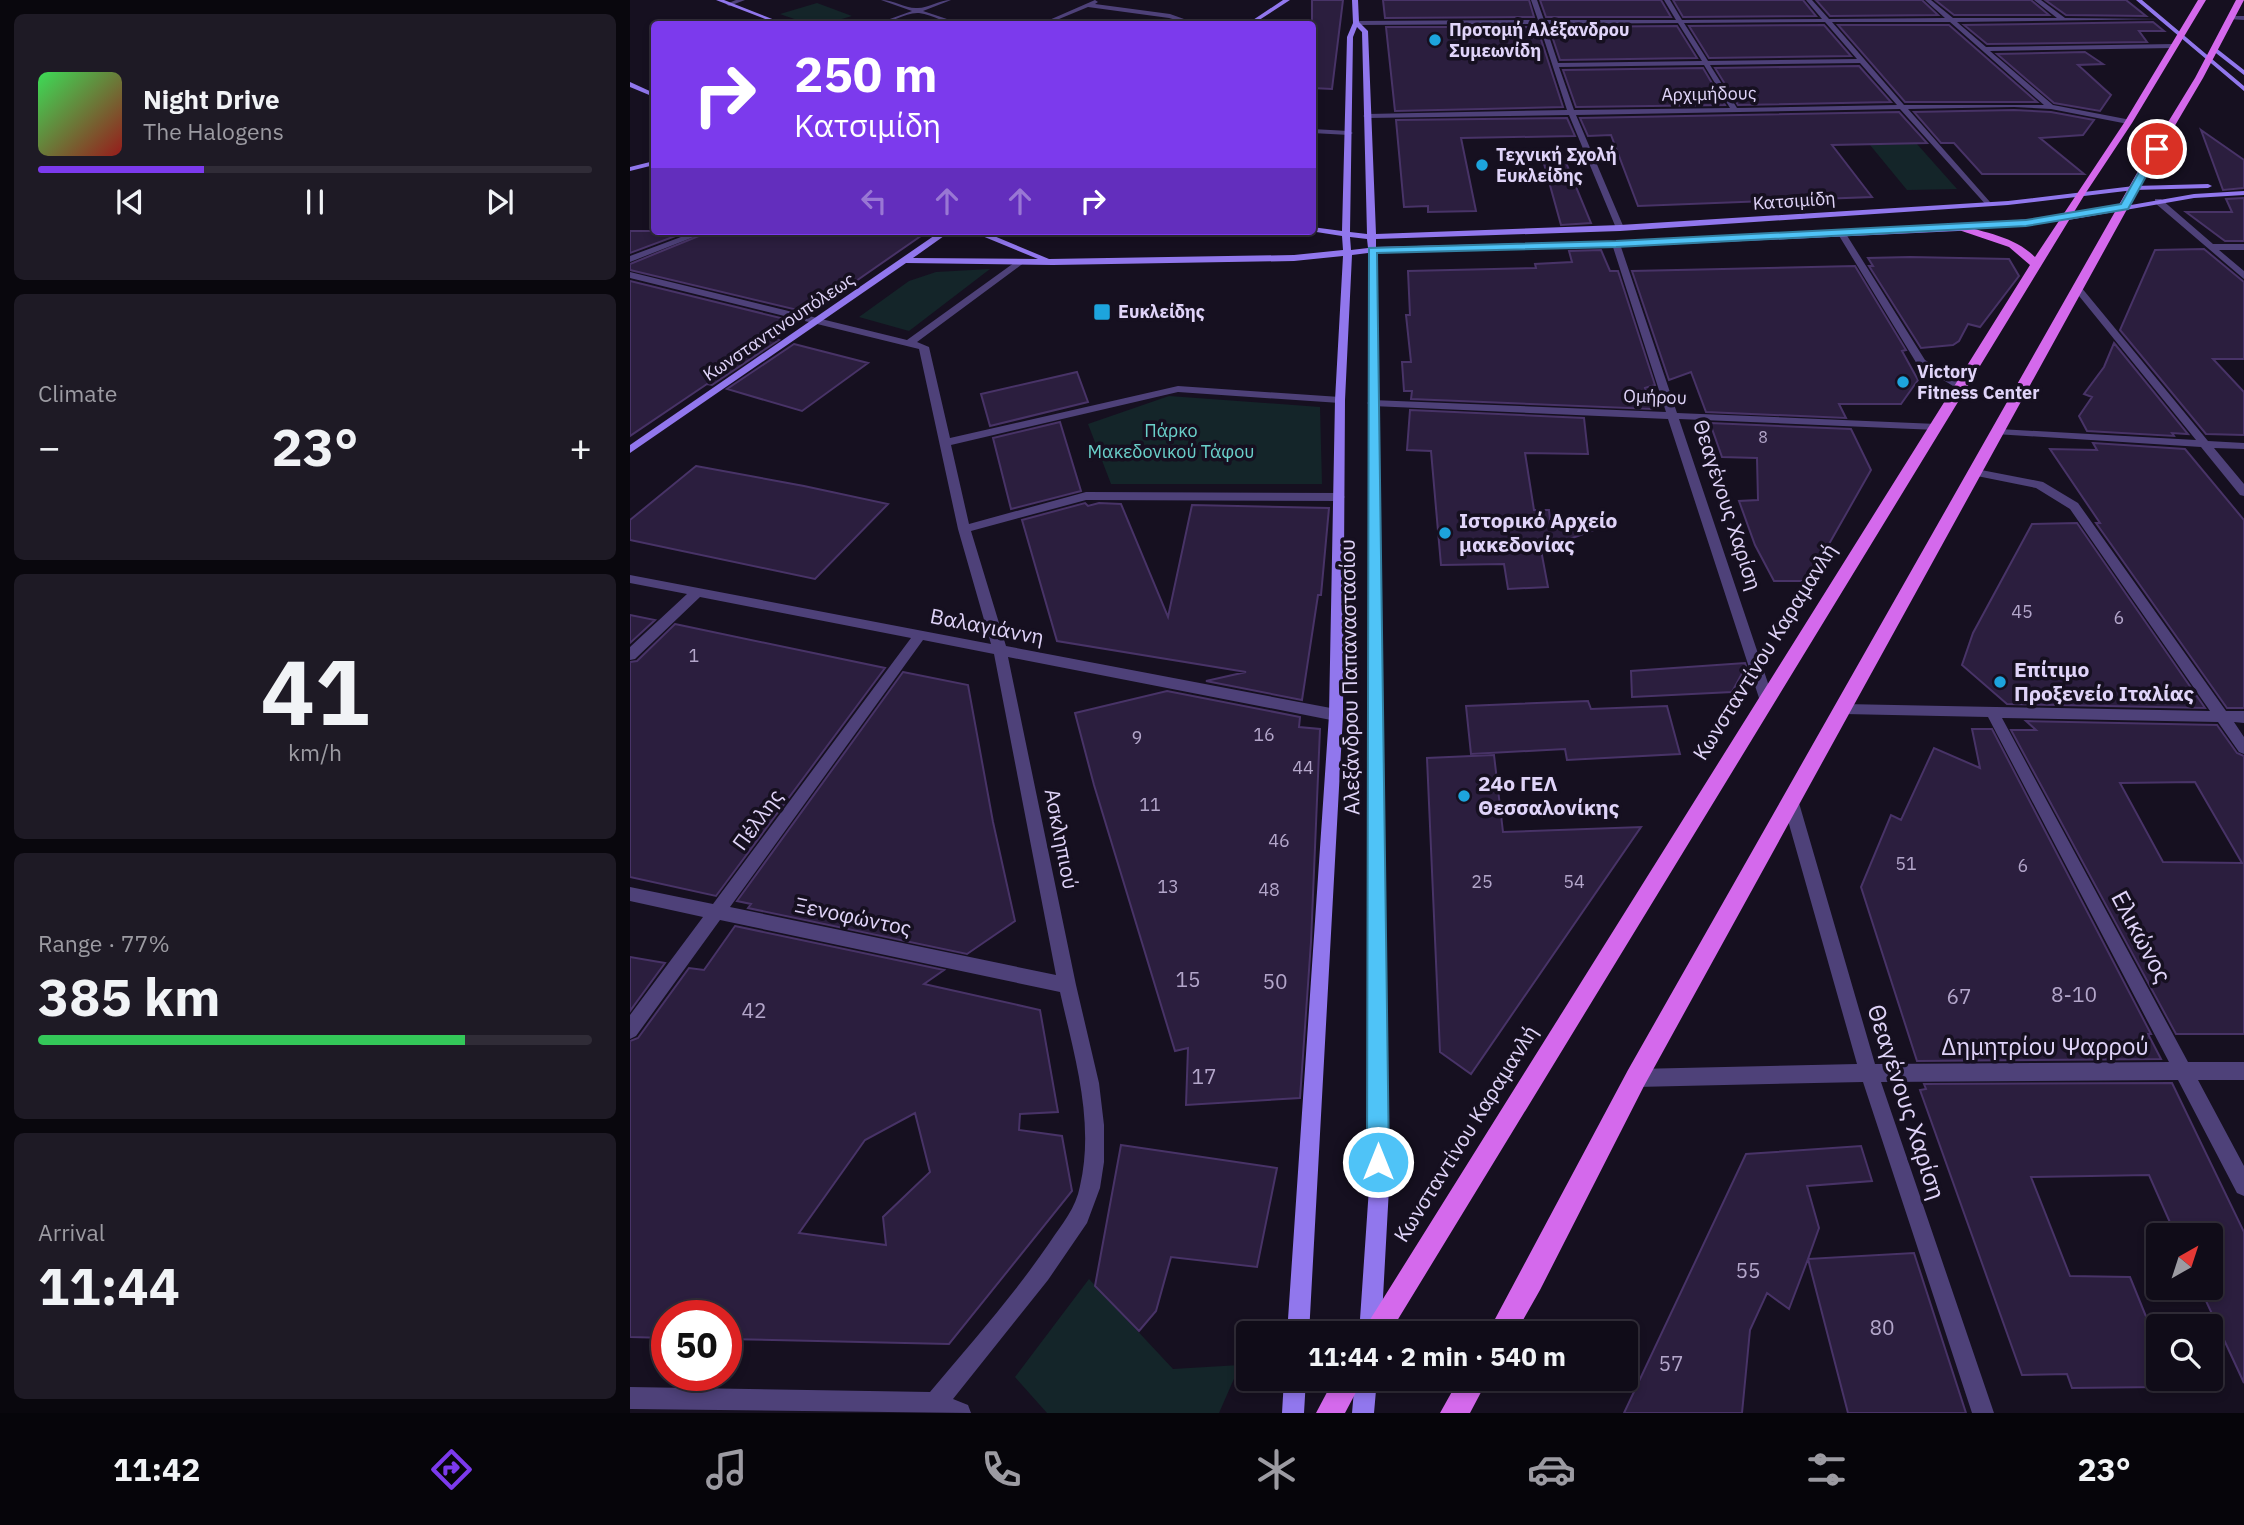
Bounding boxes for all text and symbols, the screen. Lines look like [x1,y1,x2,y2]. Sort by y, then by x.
place label: Προτομή Αλέξανδρου Συμεωνίδη [1449,18,1629,62]
marker: Προτομή Αλέξανδρου Συμεωνίδη [1427,32,1443,48]
text: 250 m [794,42,938,105]
icon: right [679,49,770,140]
street label: Αρχιμήδους [1661,81,1757,106]
text: Night Drive [143,82,280,116]
text: Κατσιμίδη [794,104,941,146]
text: The Halogens [143,116,284,146]
pin [2127,119,2187,179]
icon: arrive [2138,130,2176,168]
place label: Τεχνική Σχολή Ευκλείδης [1496,143,1617,187]
marker: Τεχνική Σχολή Ευκλείδης [1474,157,1490,173]
icon: left [855,182,893,220]
icon: ahead [928,182,966,220]
icon: ahead [1001,182,1039,220]
icon: right [1074,182,1112,220]
icon: previous [111,183,149,221]
icon: pause [296,183,334,221]
icon: next [481,183,519,221]
street label: Κατσιμίδη [1752,186,1836,215]
street label: Κωνσταντινουπόλεως [699,267,859,386]
place label: Ευκλείδης [1118,300,1205,323]
marker: Ευκλείδης [1092,302,1112,322]
place label: Victory Fitness Center [1917,360,2039,404]
marker: Victory Fitness Center [1895,374,1911,390]
text: Climate [38,378,117,408]
street label: Ομήρου [1623,384,1687,409]
text: 23° [272,413,358,480]
street label: Θεαγένους Χαρίση [1687,416,1769,594]
park label: Πάρκο Μακεδονικού Τάφου [1087,419,1255,463]
text: − [38,422,61,471]
text: + [569,422,592,471]
house number: 8 [1758,427,1768,447]
place label: Ιστορικό Αρχείο μακεδονίας [1459,506,1618,558]
marker: Ιστορικό Αρχείο μακεδονίας [1437,525,1453,541]
street label: Κωνσταντίνου Καραμανλή [1686,538,1842,765]
street label: Αλεξάνδρου Παπαναστασίου [1333,539,1365,815]
house number: 45 [2011,600,2033,623]
street label: Βαλαγιάννη [928,601,1046,651]
house number: 6 [2114,606,2124,629]
text: 41 [260,632,370,750]
house number: 1 [689,644,699,667]
place label: Επίτιμο Προξενείο Ιταλίας [2014,655,2194,707]
marker: Επίτιμο Προξενείο Ιταλίας [1992,674,2008,690]
house number: 16 [1253,723,1275,746]
house number: 9 [1132,726,1142,749]
text: km/h [288,737,342,767]
house number: 44 [1292,756,1314,779]
place label: 24ο ΓΕΛ Θεσσαλονίκης [1478,769,1620,821]
street label: Πέλλης [726,783,789,856]
street label: Ασκληπιού [1038,786,1085,892]
marker: 24ο ΓΕΛ Θεσσαλονίκης [1456,788,1472,804]
house number: 11 [1139,793,1161,816]
house number: 46 [1268,829,1290,852]
house number: 51 [1895,852,1917,875]
house number: 6 [2018,854,2028,877]
house number: 25 [1471,870,1493,893]
house number: 54 [1563,870,1585,893]
house number: 13 [1157,875,1179,898]
house number: 48 [1258,878,1280,901]
street label: Ελικώνος [2104,885,2180,988]
street label: Ξενοφώντος [792,890,914,942]
text: Range · 77% [38,928,170,958]
text: 385 km [38,963,220,1030]
house number: 15 [1175,965,1201,993]
house number: 50 [1262,967,1288,995]
house number: 8-10 [2051,980,2097,1008]
house number: 67 [1946,982,1972,1010]
house number: 42 [741,996,767,1024]
street label: Θεαγένους Χαρίση [1860,1000,1954,1203]
street label: Κωνσταντίνου Καραμανλή [1387,1020,1543,1247]
street label: Δημητρίου Ψαρρού [1941,1030,2149,1062]
house number: 17 [1191,1062,1217,1090]
position arrow [1341,1125,1415,1199]
text: Arrival [38,1217,105,1247]
north arrow [2146,1223,2222,1300]
map controls [2146,1223,2223,1391]
text: 11:44 [38,1252,180,1319]
house number: 55 [1735,1256,1761,1284]
speed limit sign: 50 [651,1300,742,1391]
house number: 80 [1869,1313,1895,1341]
button: search [2146,1314,2223,1391]
text: 11:44 · 2 min · 540 m [1308,1339,1566,1373]
house number: 57 [1658,1349,1684,1377]
icon: directions [427,1445,476,1494]
icon: music [702,1445,751,1494]
icon: phone [977,1445,1026,1494]
icon: climate [1252,1445,1301,1494]
icon: car [1527,1445,1576,1494]
icon: filters [1802,1445,1851,1494]
text: 11:42 [113,1448,200,1490]
text: 23° [2077,1448,2131,1490]

